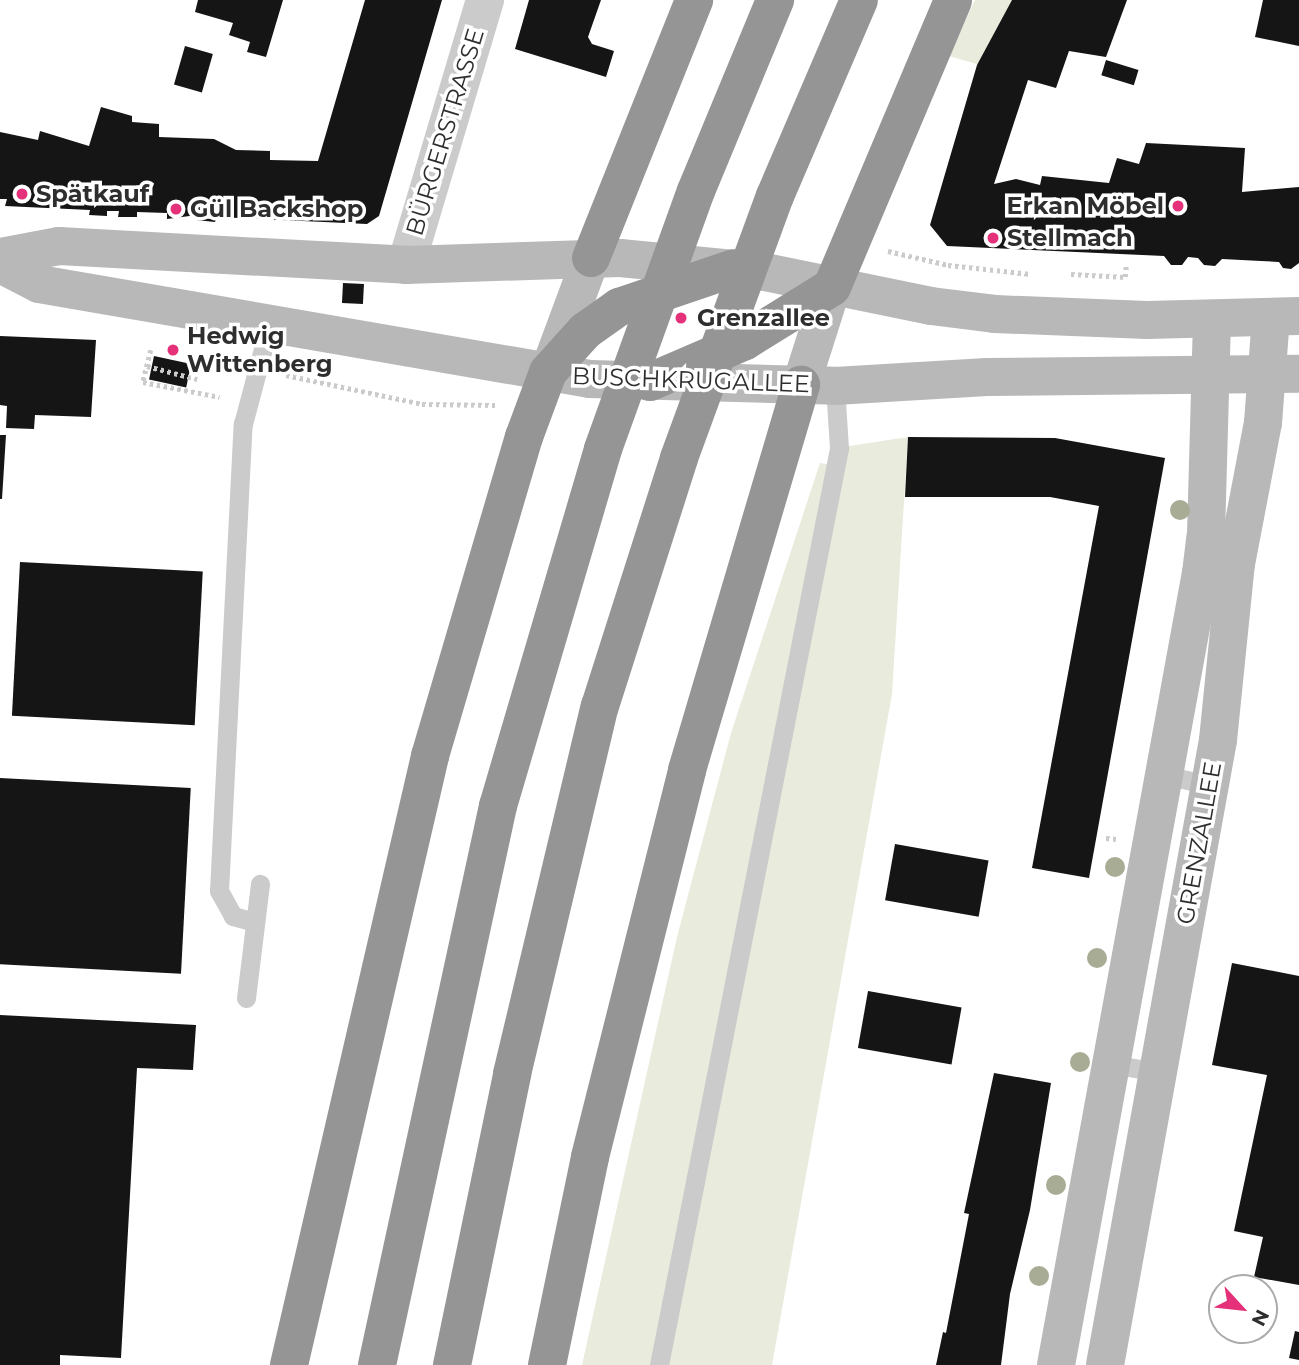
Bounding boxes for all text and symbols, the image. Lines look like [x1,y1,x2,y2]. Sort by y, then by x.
street label: BÜRGERSTRASSE [400,25,490,239]
place label: Spätkauf [36,180,149,208]
marker: Spätkauf [14,186,30,202]
place label: Erkan Möbel [1006,192,1164,220]
place label: Gül Backshop [190,195,363,223]
marker: Erkan Möbel [1170,198,1186,214]
marker: Gül Backshop [168,201,184,217]
place label: Stellmach [1007,224,1133,252]
marker: Stellmach [985,230,1001,246]
place label: Grenzallee [697,304,830,332]
marker: Grenzallee [671,308,691,328]
place label: Hedwig Wittenberg [187,322,333,378]
marker: Hedwig Wittenberg [165,342,181,358]
street label: BUSCHKRUGALLEE [572,361,810,399]
street label: GRENZALLEE [1171,759,1227,927]
north arrow [1208,1274,1278,1344]
text: N [1247,1306,1274,1330]

